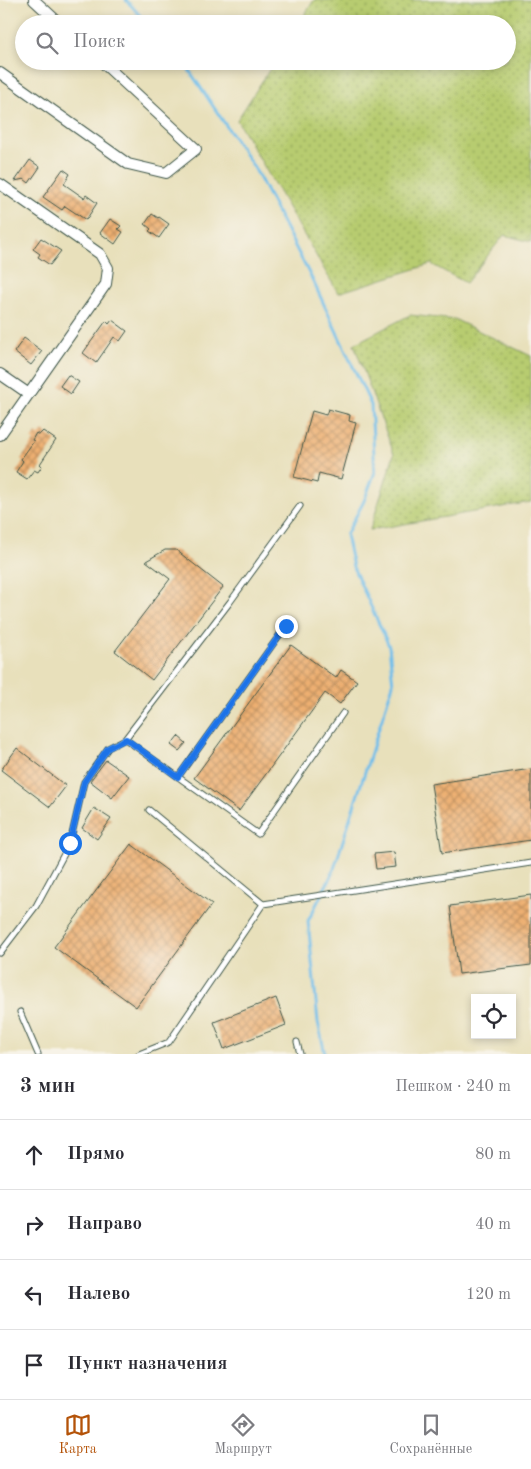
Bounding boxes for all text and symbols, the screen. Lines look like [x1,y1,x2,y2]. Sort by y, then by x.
search box [15,15,516,70]
icon: search [33,29,61,57]
text: Поиск [73,33,125,52]
route end [275,615,298,638]
route start [59,832,82,855]
map controls [471,994,516,1039]
button: locate [471,994,516,1039]
text: 3 мин [20,1076,75,1097]
text: Пешком · 240 m [395,1079,511,1095]
icon: ahead [20,1141,48,1169]
text: Прямо [67,1145,125,1164]
text: 80 m [475,1147,511,1163]
icon: right [20,1211,48,1239]
text: Направо [67,1215,142,1234]
text: 40 m [475,1217,511,1233]
icon: left [20,1281,48,1309]
text: Налево [67,1285,130,1304]
text: 120 m [466,1287,511,1303]
icon: arrive [20,1351,48,1379]
text: Пункт назначения [67,1355,227,1374]
tab: Карта [59,1411,97,1458]
tab: Маршрут [214,1411,272,1458]
tab: Сохранённые [390,1411,472,1458]

